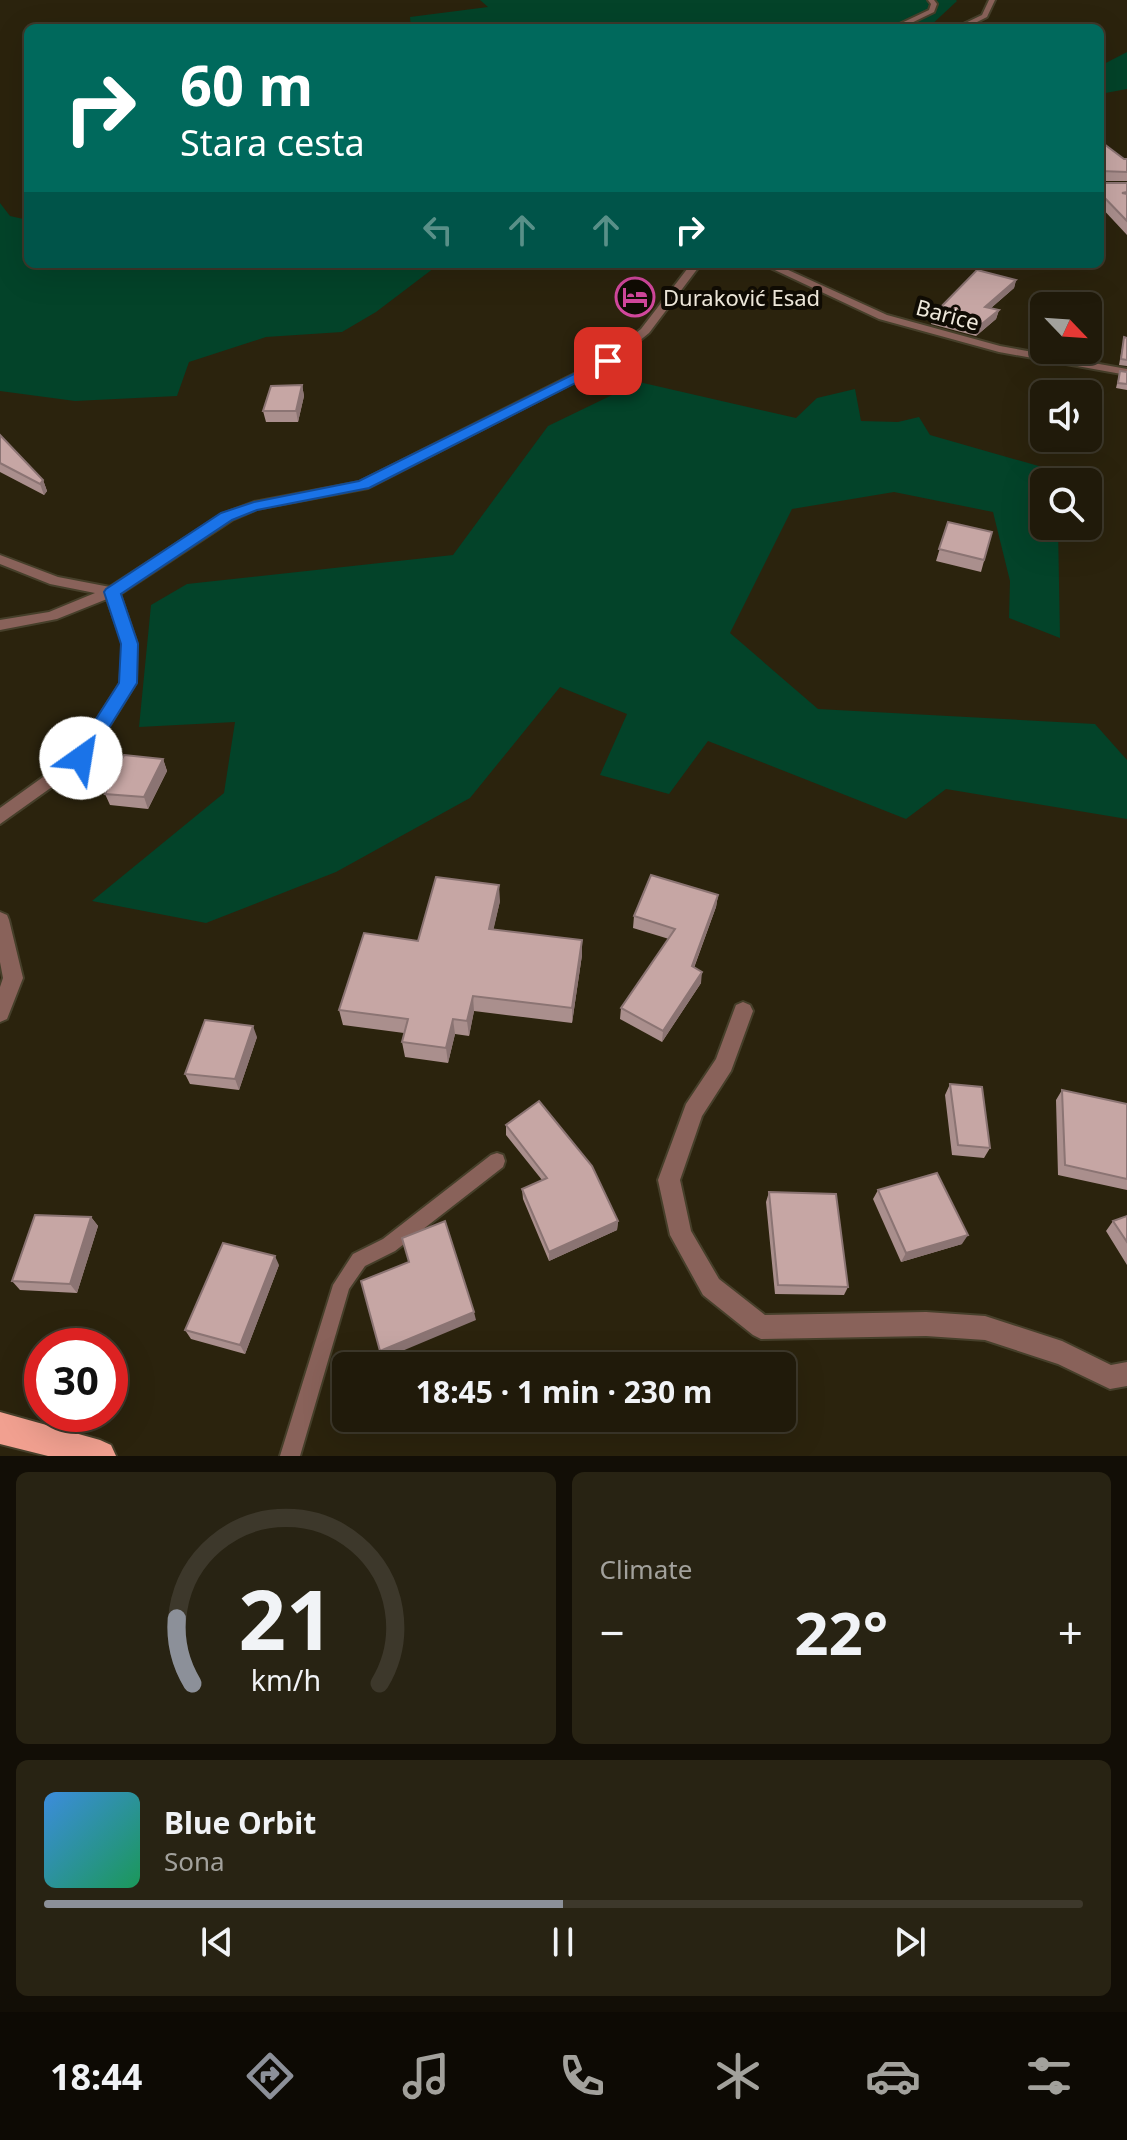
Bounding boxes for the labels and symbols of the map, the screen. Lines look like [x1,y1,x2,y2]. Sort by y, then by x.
hotel icon: Duraković Esad [614,276,656,318]
place label: Duraković Esad [663,282,820,312]
street label: Barice [913,291,983,337]
north arrow [1030,292,1102,364]
pin [574,327,642,395]
position arrow [39,716,123,800]
speed limit sign: 30 [24,1328,128,1432]

